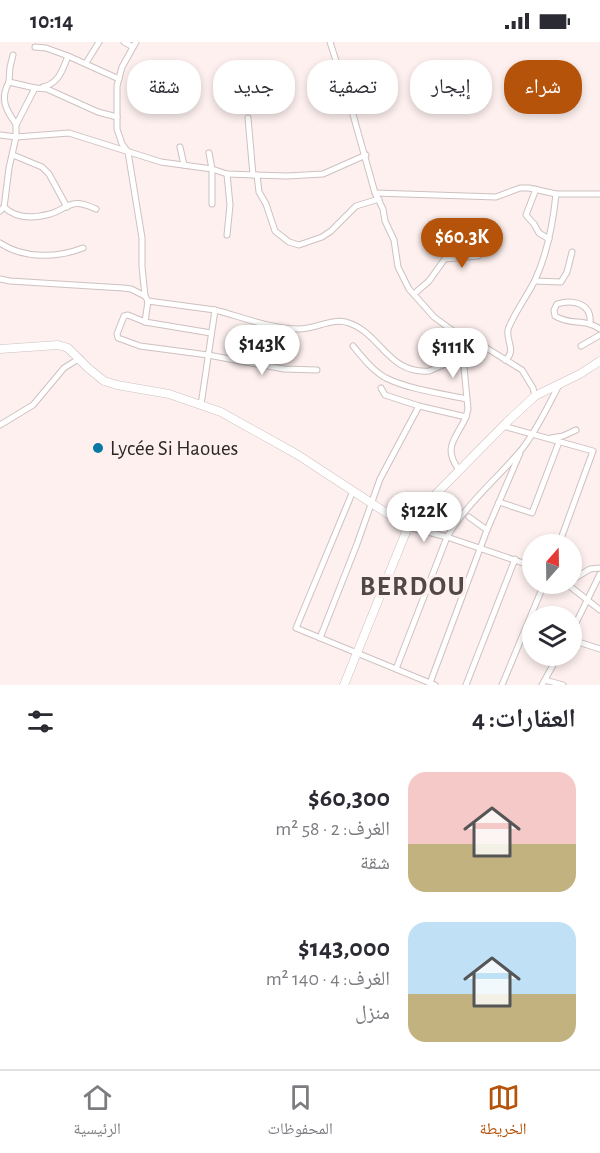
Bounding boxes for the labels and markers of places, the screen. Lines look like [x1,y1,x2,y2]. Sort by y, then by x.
pin: $60.3K [413,218,511,269]
pin: $143K [220,325,304,376]
pin: $111K [411,328,495,379]
place label: Lycée Si Haoues [110,438,238,459]
marker: Lycée Si Haoues [91,441,105,455]
pin: $122K [382,492,466,543]

